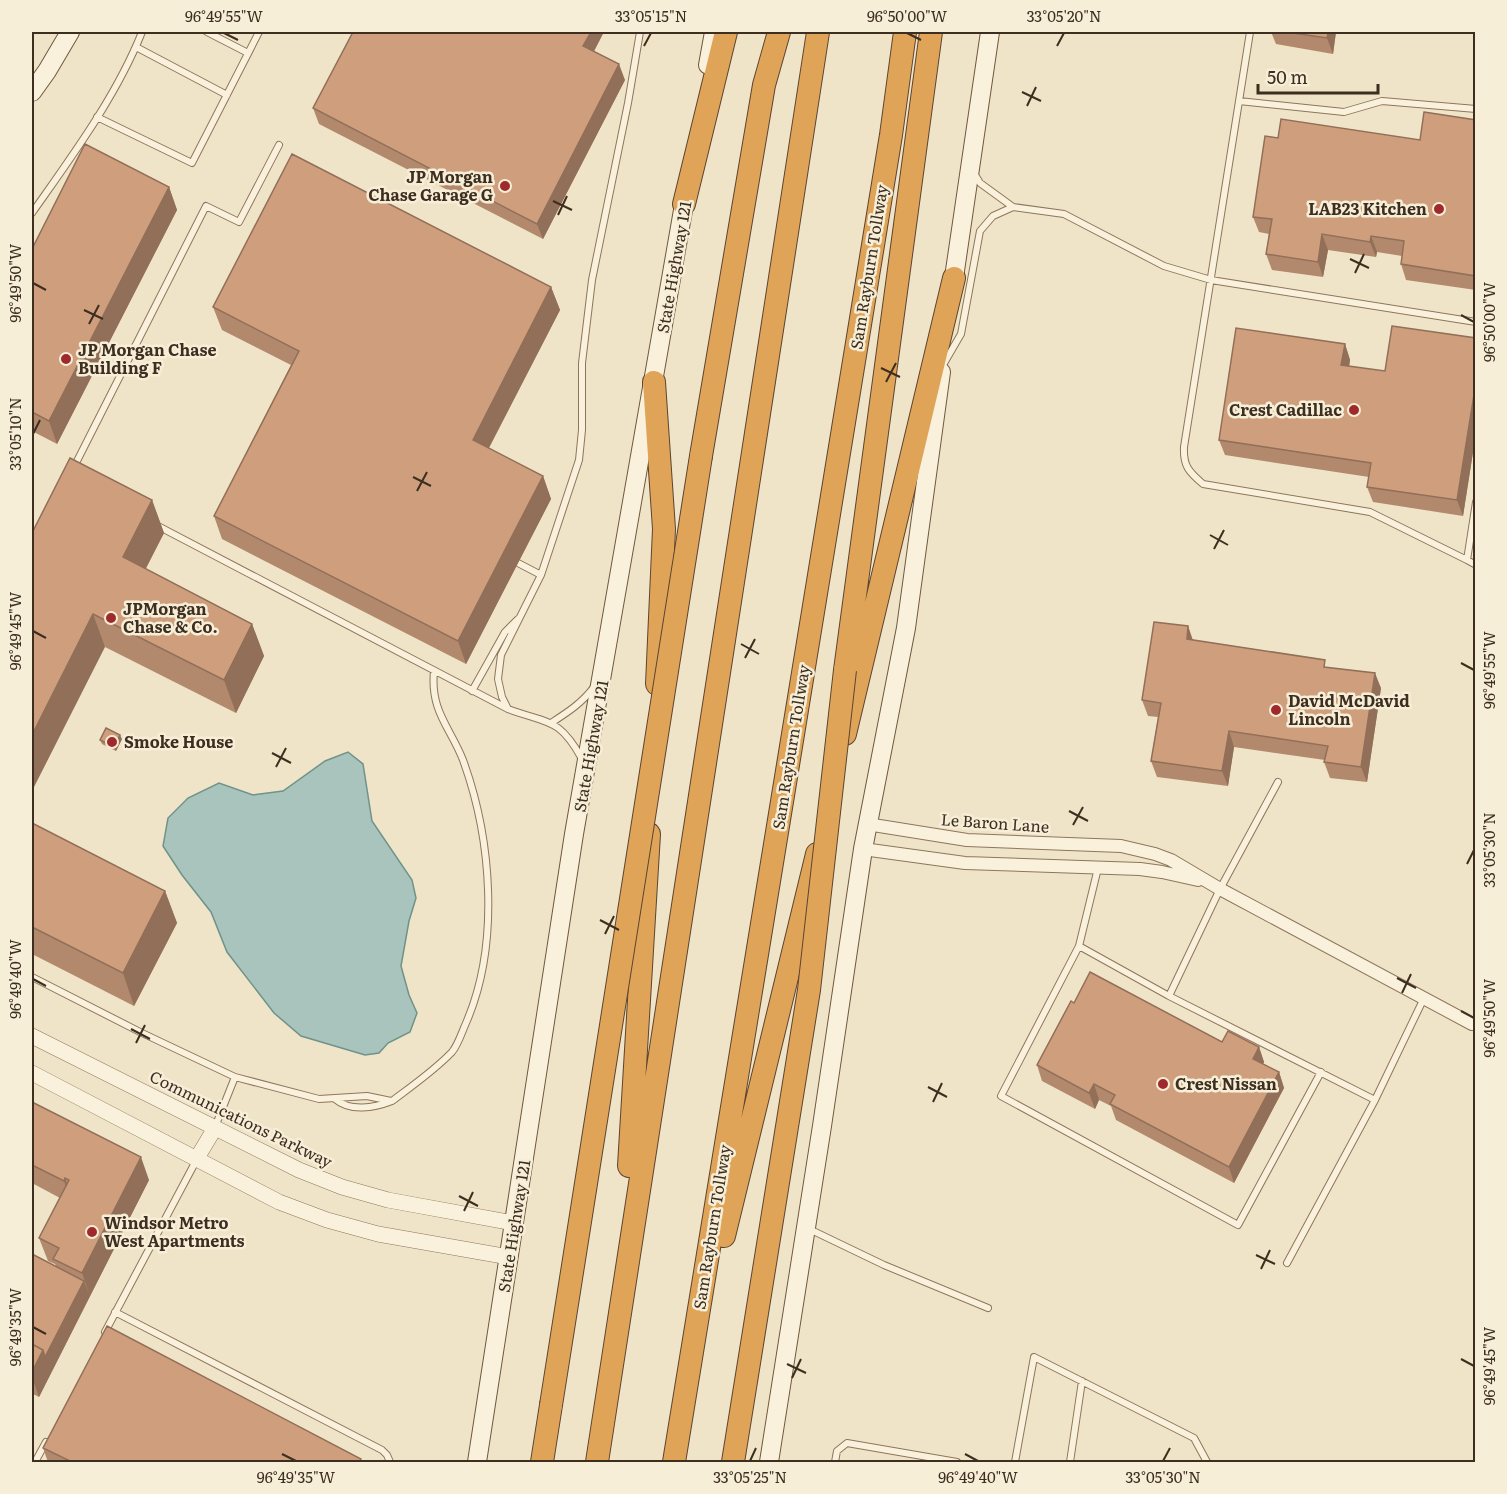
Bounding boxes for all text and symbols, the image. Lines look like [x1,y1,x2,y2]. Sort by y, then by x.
text: 96°49'55"W [185,4,264,27]
text: 33°05'15"N [615,4,687,27]
text: 96°50'00"W [867,4,948,27]
text: 33°05'20"N [1026,4,1102,27]
scale bar [1258,57,1378,95]
text: 50 m [1267,63,1308,90]
place label: JP Morgan Chase Garage G [368,164,493,206]
marker: JP Morgan Chase Garage G [498,179,512,193]
street label: Sam Rayburn Tollway [843,182,893,351]
place label: LAB23 Kitchen [1308,196,1427,220]
street label: State Highway 121 [650,198,697,335]
marker: LAB23 Kitchen [1432,202,1446,216]
text: 96°49'50"W [3,243,26,322]
text: 96°50'00"W [1477,281,1500,362]
place label: JP Morgan Chase Building F [78,337,217,379]
marker: JP Morgan Chase Building F [59,352,73,366]
text: 33°05'10"N [3,397,26,471]
place label: Crest Cadillac [1229,397,1342,421]
marker: Crest Cadillac [1347,403,1361,417]
text: 96°49'45"W [3,591,26,670]
place label: JPMorgan Chase & Co. [123,596,218,638]
marker: JPMorgan Chase & Co. [104,611,118,625]
text: 96°49'55"W [1477,630,1500,709]
street label: Sam Rayburn Tollway [765,662,815,831]
street label: State Highway 121 [567,677,614,814]
place label: David McDavid Lincoln [1288,688,1410,730]
marker: David McDavid Lincoln [1269,703,1283,717]
place label: Smoke House [124,729,233,753]
marker: Smoke House [105,735,119,749]
street label: Le Baron Lane [940,806,1050,838]
text: 33°05'30"N [1477,812,1500,888]
text: 96°49'40"W [3,939,26,1019]
text: 96°49'50"W [1477,978,1500,1057]
street label: Communications Parkway [146,1063,337,1173]
place label: Crest Nissan [1175,1071,1277,1095]
marker: Crest Nissan [1156,1077,1170,1091]
street label: Sam Rayburn Tollway [686,1142,736,1311]
street label: State Highway 121 [491,1157,535,1294]
place label: Windsor Metro West Apartments [104,1210,245,1252]
marker: Windsor Metro West Apartments [85,1225,99,1239]
text: 96°49'35"W [3,1287,26,1366]
text: 96°49'45"W [1477,1326,1500,1405]
text: 96°49'35"W [257,1465,336,1488]
text: 33°05'25"N [713,1465,787,1488]
text: 96°49'40"W [938,1465,1018,1488]
text: 33°05'30"N [1125,1465,1201,1488]

